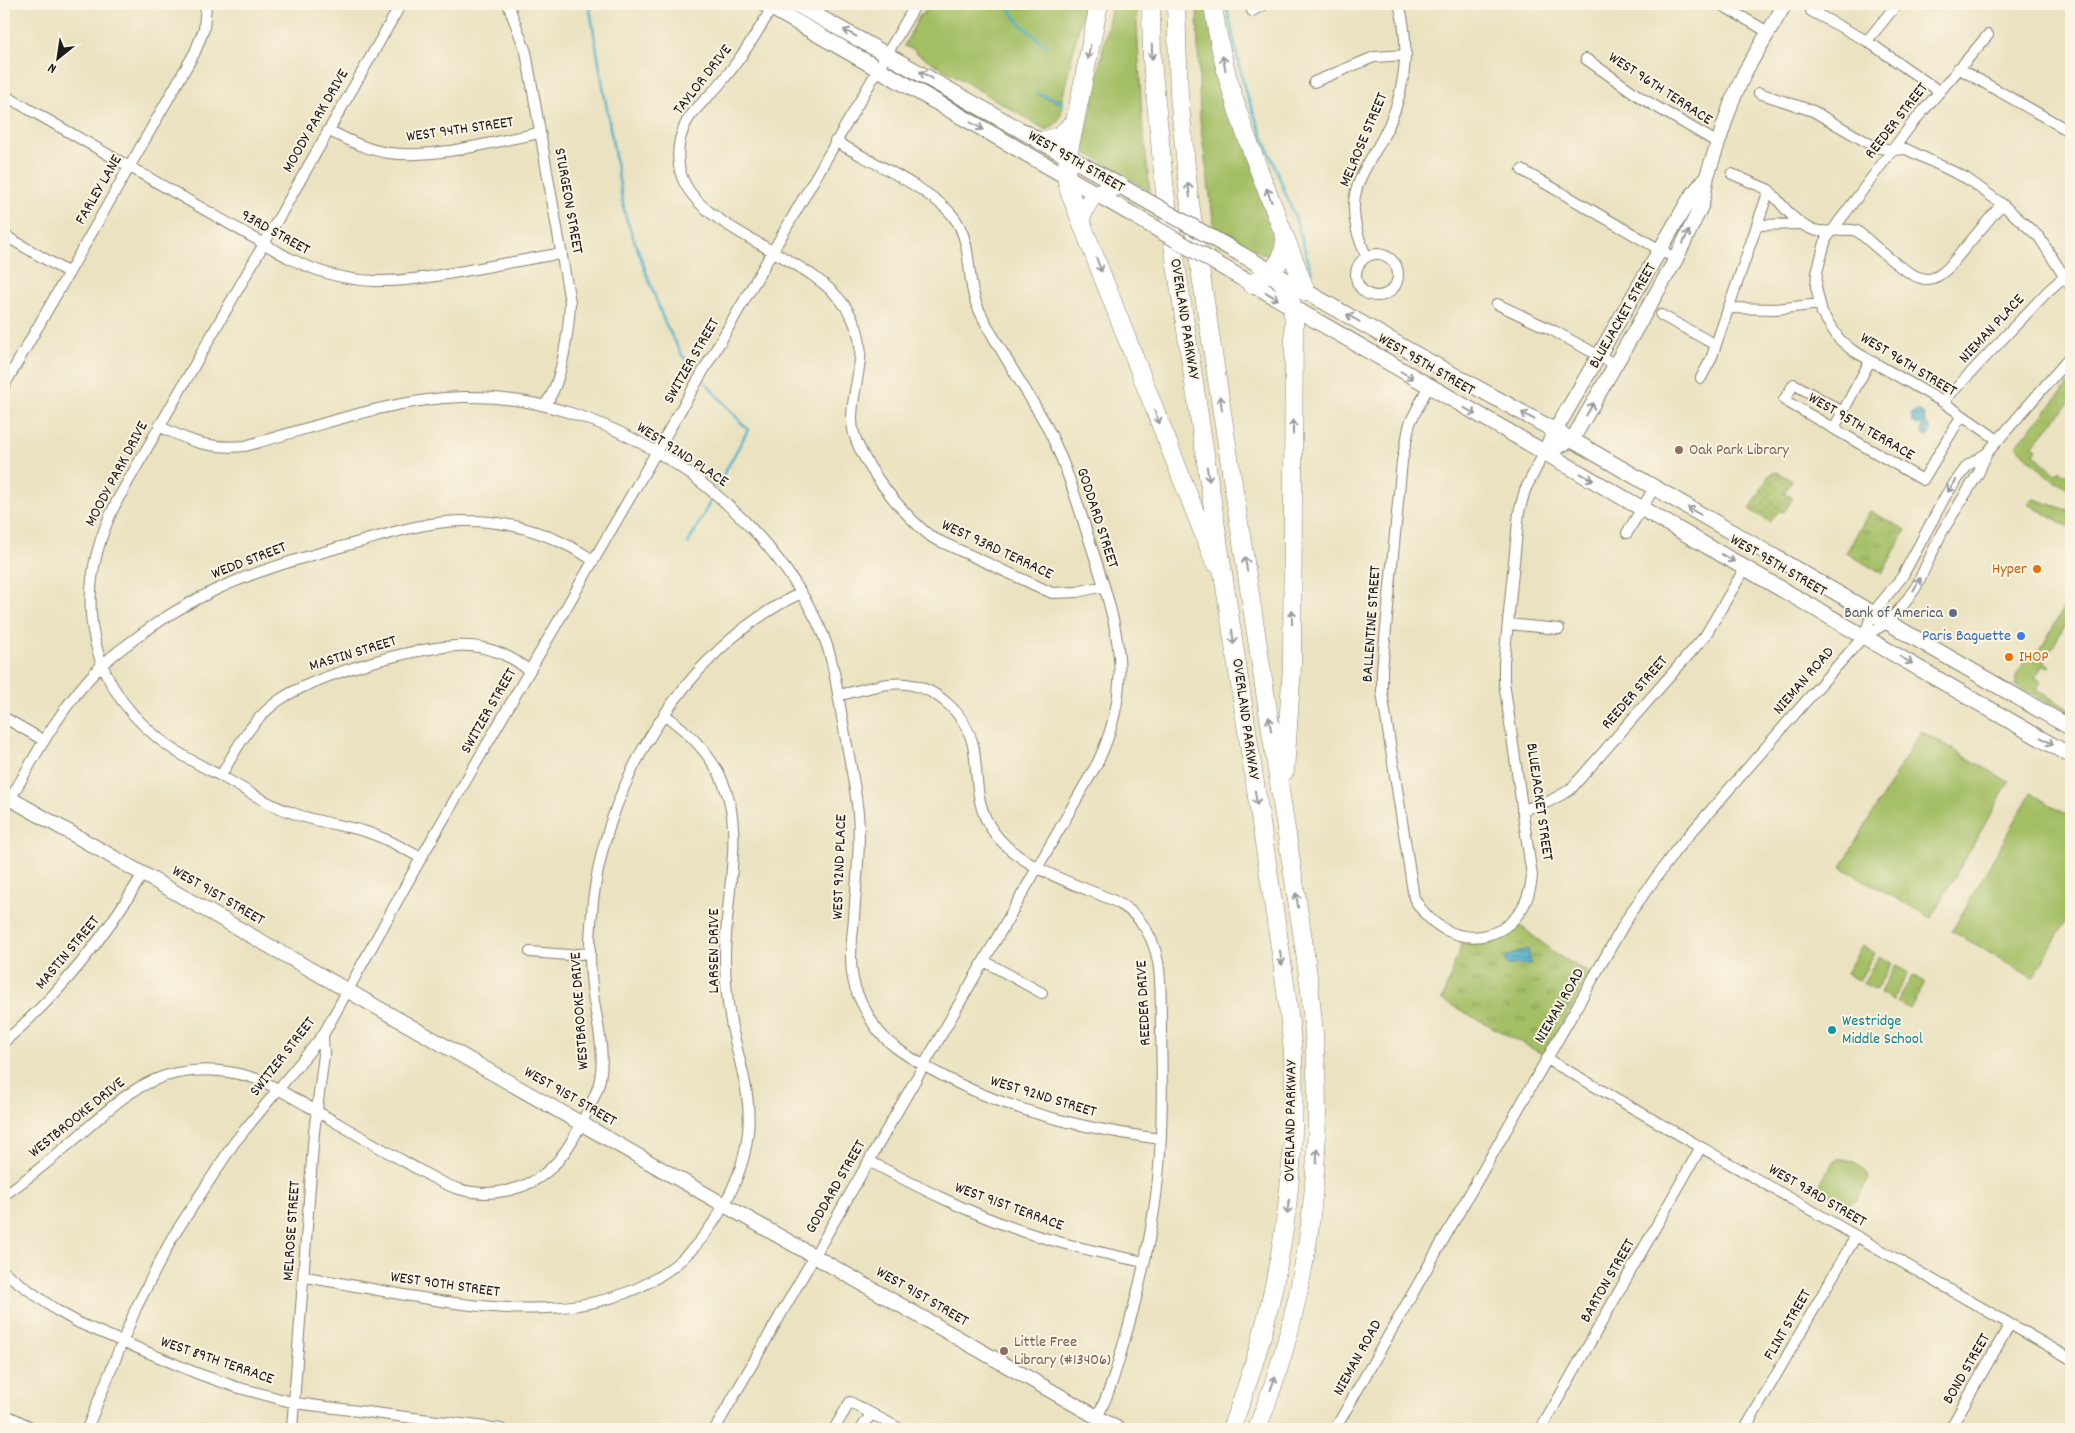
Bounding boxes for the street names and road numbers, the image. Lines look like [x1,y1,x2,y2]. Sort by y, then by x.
street label: TAYLOR DRIVE [668,39,738,120]
street label: WEST 96TH TERRACE [1603,47,1717,132]
street label: MOODY PARK DRIVE [277,64,355,177]
street label: REEDER STREET [1860,77,1935,164]
street label: MELROSE STREET [1334,89,1394,191]
street label: WEST 94TH STREET [405,111,516,149]
street label: WEST 95TH STREET [1023,125,1129,199]
street label: STURGEON STREET [547,146,589,256]
street label: FARLEY LANE [70,150,129,229]
street label: 93RD STREET [236,204,314,262]
street label: OVERLAND PARKWAY [1163,257,1205,382]
street label: BLUEJACKET STREET [1583,258,1663,373]
street label: NIEMAN PLACE [1954,289,2031,369]
street label: SWITZER STREET [658,313,726,408]
street label: WEST 96TH STREET [1855,327,1961,403]
street label: WEST 95TH STREET [1373,328,1479,402]
street label: WEST 95TH TERRACE [1803,387,1919,467]
street label: MOODY PARK DRIVE [80,417,155,531]
street label: WEST 92ND PLACE [632,417,733,494]
street label: GODDARD STREET [1070,465,1124,572]
street label: WEST 93RD TERRACE [937,514,1057,586]
street label: WEST 95TH STREET [1725,529,1831,603]
street label: WEDD STREET [208,536,290,586]
street label: BALLENTINE STREET [1356,564,1388,683]
street label: MASTIN STREET [306,630,400,678]
street label: NIEMAN ROAD [1768,642,1840,720]
street label: REEDER STREET [1596,650,1674,735]
street label: OVERLAND PARKWAY [1225,657,1265,782]
street label: SWITZER STREET [455,663,523,758]
street label: BLUEJACKET STREET [1519,742,1559,863]
street label: WEST 92ND PLACE [827,813,853,920]
street label: WEST 91ST STREET [167,860,269,932]
street label: LARSEN DRIVE [703,908,726,993]
street label: MASTIN STREET [30,911,106,995]
street label: WESTBROOKE DRIVE [564,951,596,1071]
street label: REEDER DRIVE [1130,959,1158,1046]
street label: NIEMAN ROAD [1529,964,1591,1048]
street label: SWITZER STREET [245,1012,322,1102]
street label: OVERLAND PARKWAY [1278,1059,1304,1182]
street label: WEST 91ST STREET [519,1061,621,1133]
street label: WEST 92ND STREET [987,1070,1099,1124]
street label: WESTBROOKE DRIVE [24,1071,131,1164]
street label: GODDARD STREET [800,1136,872,1238]
street label: WEST 93RD STREET [1764,1159,1871,1234]
street label: WEST 91ST TERRACE [951,1177,1067,1238]
street label: MELROSE STREET [277,1180,307,1282]
street label: BARTON STREET [1575,1234,1642,1327]
street label: WEST 91ST STREET [871,1261,973,1333]
street label: WEST 90TH STREET [389,1266,502,1304]
street label: FLINT STREET [1758,1285,1818,1365]
street label: NIEMAN ROAD [1328,1316,1388,1400]
street label: BOND STREET [1937,1329,1997,1409]
street label: WEST 89TH TERRACE [157,1331,278,1391]

